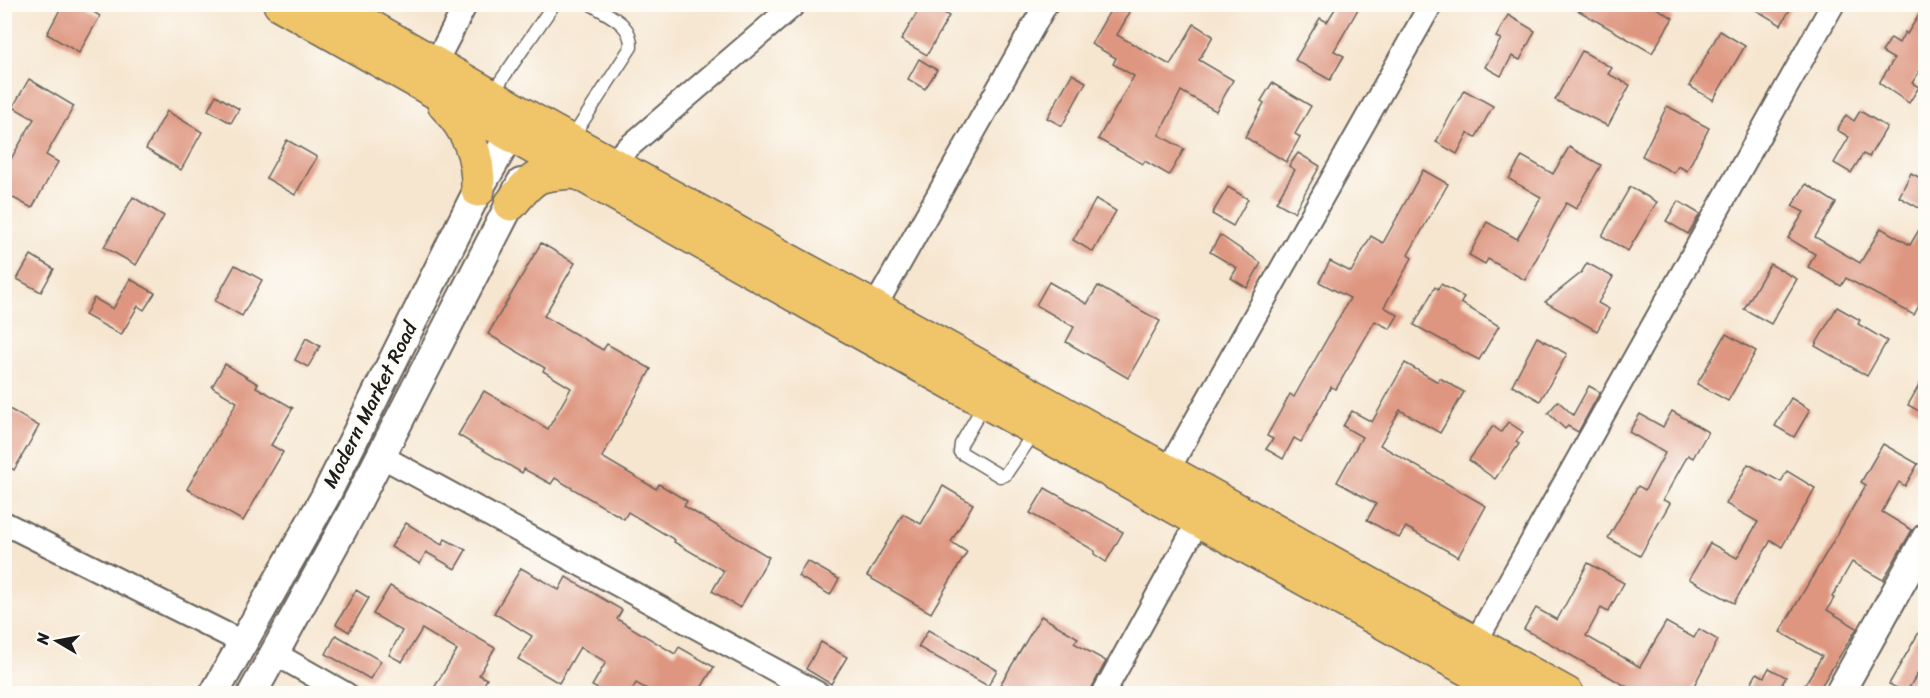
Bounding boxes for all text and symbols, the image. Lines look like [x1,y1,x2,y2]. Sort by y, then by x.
street label: Modern Market Road [313,314,428,495]
north arrow [27,611,87,671]
text: N [27,630,58,647]

